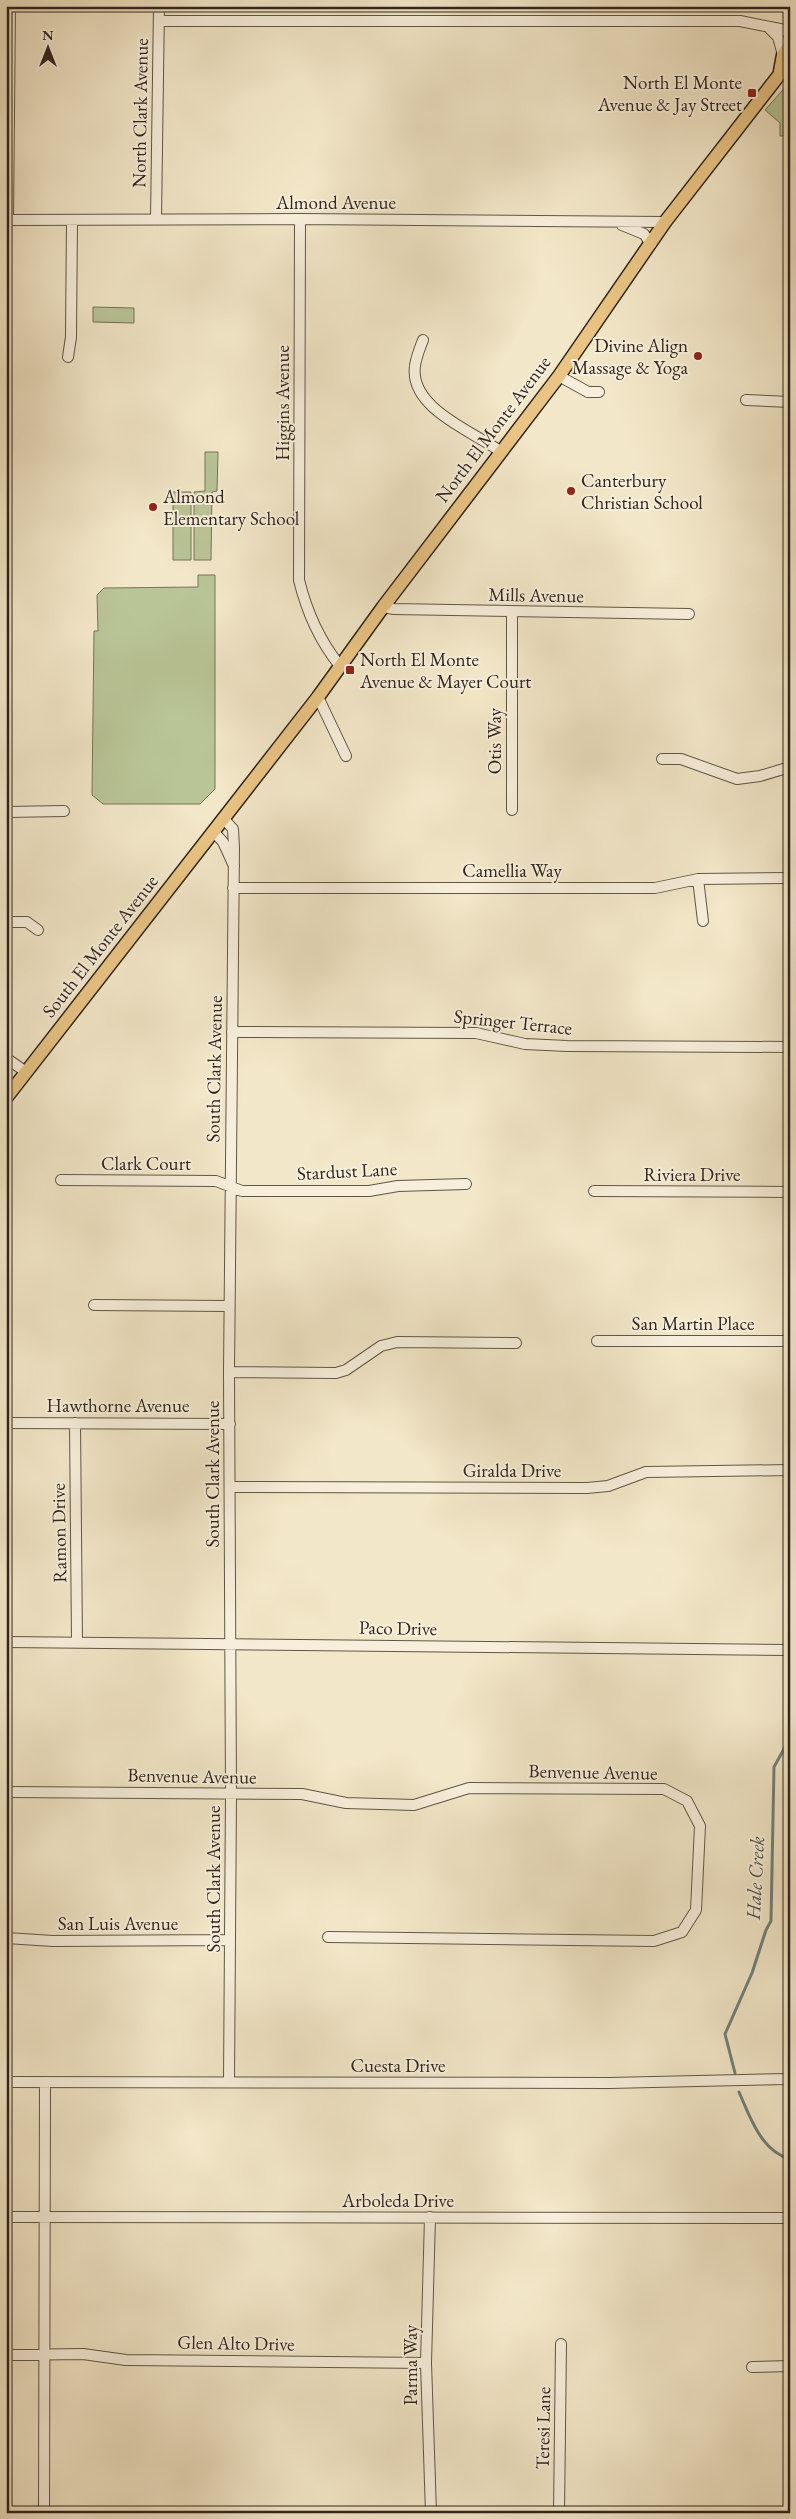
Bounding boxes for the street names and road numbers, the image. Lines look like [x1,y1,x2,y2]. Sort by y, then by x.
street label: North Clark Avenue [126,38,154,188]
street label: Almond Avenue [275,190,396,215]
street label: Higgins Avenue [270,345,295,461]
street label: North El Monte Avenue [430,351,556,507]
street label: Mills Avenue [488,582,584,608]
street label: Otis Way [482,707,507,774]
street label: Camellia Way [462,858,562,883]
street label: South El Monte Avenue [36,869,164,1023]
street label: South Clark Avenue [200,995,228,1143]
street label: Springer Terrace [453,1003,573,1041]
street label: Clark Court [101,1151,191,1176]
street label: Stardust Lane [296,1156,398,1186]
street label: Riviera Drive [644,1162,740,1187]
street label: San Martin Place [632,1311,754,1336]
street label: Hawthorne Avenue [47,1393,189,1418]
street label: South Clark Avenue [200,1400,225,1548]
street label: Giralda Drive [463,1458,561,1483]
street label: Ramon Drive [46,1483,72,1583]
street label: Paco Drive [359,1615,437,1641]
street label: Benvenue Avenue [528,1758,658,1786]
street label: Benvenue Avenue [127,1762,257,1790]
street label: South Clark Avenue [201,1805,226,1953]
street label: San Luis Avenue [58,1911,178,1936]
street label: Cuesta Drive [351,2053,445,2078]
street label: Arboleda Drive [341,2188,454,2213]
street label: Parma Way [398,2324,423,2405]
street label: Glen Alto Drive [177,2329,295,2357]
street label: Teresi Lane [530,2386,556,2470]

